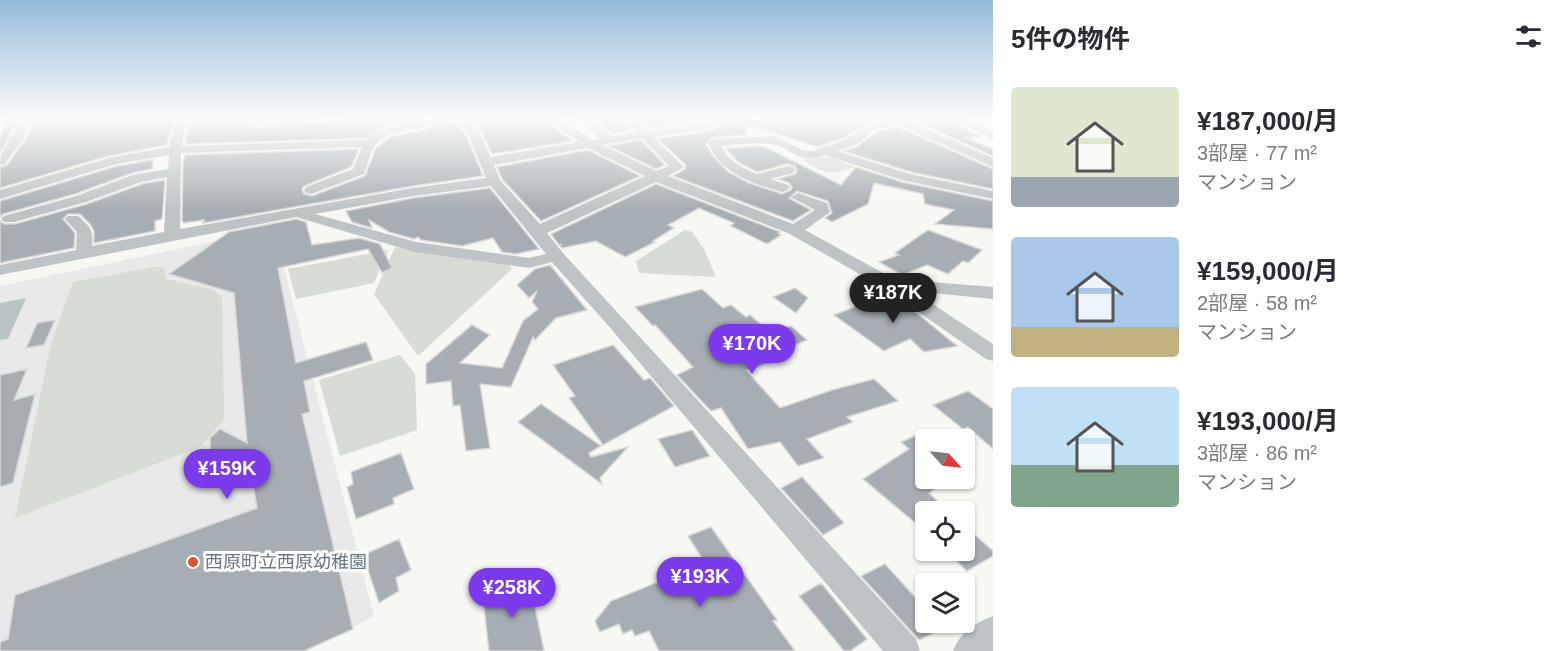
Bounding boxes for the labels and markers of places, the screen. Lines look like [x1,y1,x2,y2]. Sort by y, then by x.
pin: ¥187K [851,273,935,324]
pin: ¥170K [710,324,794,375]
pin: ¥159K [185,449,269,500]
place label: 西原町立西原幼稚園 [205,552,367,572]
marker: 西原町立西原幼稚園 [186,555,200,569]
pin: ¥193K [658,557,742,608]
pin: ¥258K [470,568,554,619]

